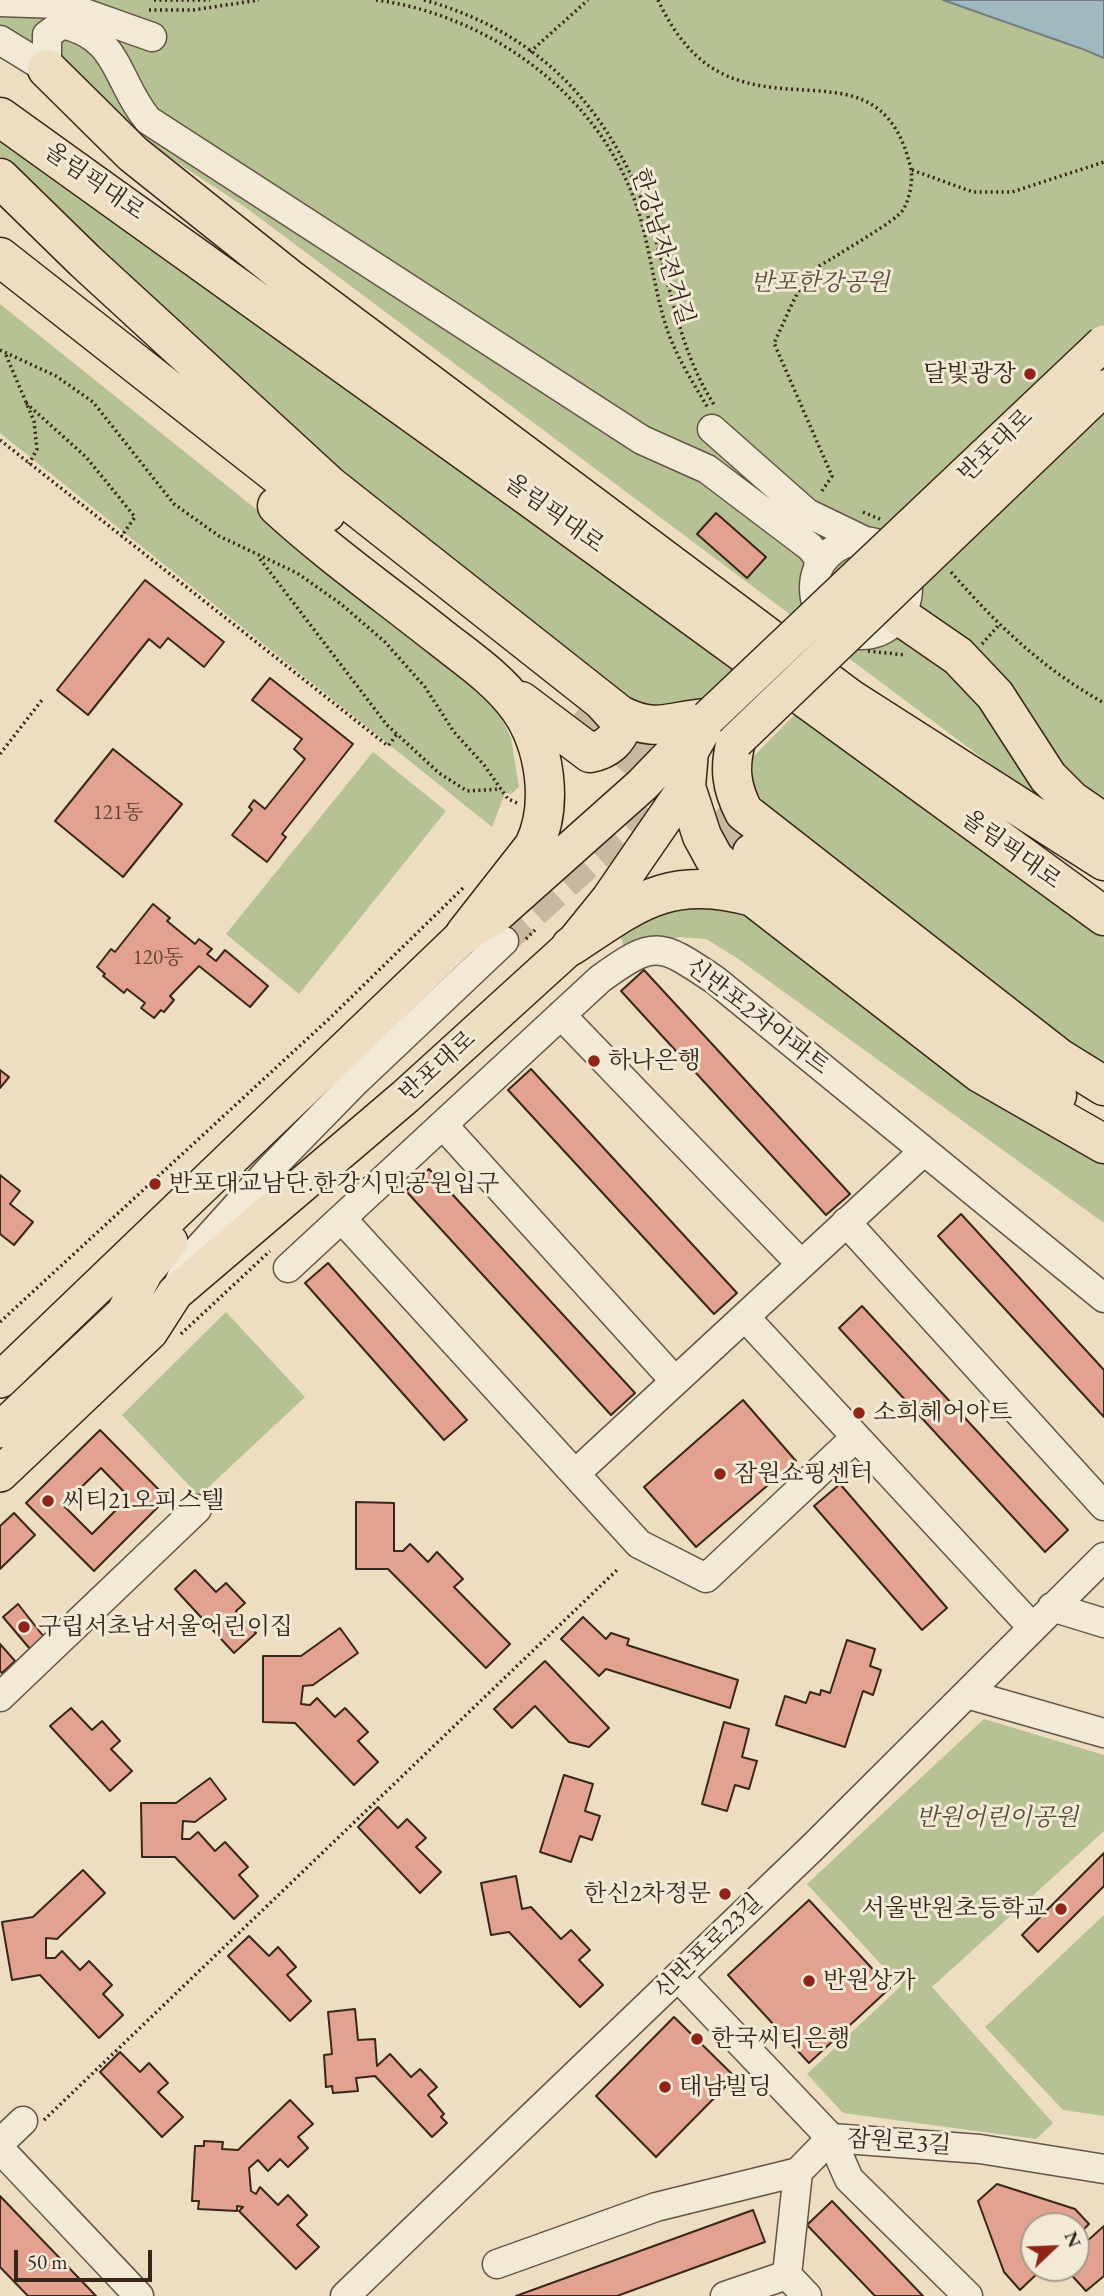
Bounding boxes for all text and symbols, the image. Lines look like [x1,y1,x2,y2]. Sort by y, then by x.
street label: 올림픽대로 [38,137,150,227]
street label: 한강남자전거길 [625,165,699,329]
park label: 반포한강공원 [750,269,890,297]
place label: 달빛광장 [923,360,1016,388]
marker: 달빛광장 [1022,366,1038,382]
street label: 반포대로 [953,403,1039,489]
street label: 올림픽대로 [499,468,609,560]
house number: 121동 [93,800,143,826]
street label: 올림픽대로 [956,804,1066,896]
house number: 120동 [133,945,183,971]
street label: 신반포2차아파트 [680,952,834,1082]
street label: 반포대로 [394,1025,482,1109]
place label: 하나은행 [608,1047,701,1075]
marker: 하나은행 [586,1053,602,1069]
place label: 반포대교남단.한강시민공원입구 [169,1170,499,1198]
marker: 반포대교남단.한강시민공원입구 [147,1176,163,1192]
place label: 소희헤어아트 [873,1399,1012,1427]
marker: 소희헤어아트 [851,1405,867,1421]
place label: 잠원쇼핑센터 [734,1460,873,1488]
marker: 잠원쇼핑센터 [712,1466,728,1482]
place label: 씨티21오피스텔 [62,1487,224,1515]
marker: 씨티21오피스텔 [40,1493,56,1509]
place label: 구립서초남서울어린이집 [38,1613,293,1641]
marker: 구립서초남서울어린이집 [16,1619,32,1635]
park label: 반원어린이공원 [916,1804,1078,1832]
place label: 한신2차정문 [584,1880,711,1908]
marker: 한신2차정문 [717,1886,733,1902]
street label: 신반포로23길 [649,1888,769,2006]
place label: 서울반원초등학교 [862,1895,1047,1923]
marker: 서울반원초등학교 [1053,1901,1069,1917]
place label: 반원상가 [823,1967,916,1995]
marker: 반원상가 [801,1973,817,1989]
place label: 한국씨티은행 [711,2025,850,2053]
marker: 한국씨티은행 [689,2031,705,2047]
place label: 태남빌딩 [679,2073,772,2101]
marker: 태남빌딩 [657,2079,673,2095]
street label: 잠원로3길 [846,2125,952,2161]
north arrow [1020,2212,1090,2282]
text: N [1058,2227,1087,2251]
scale bar [18,2236,156,2280]
text: 50 m [27,2248,68,2275]

